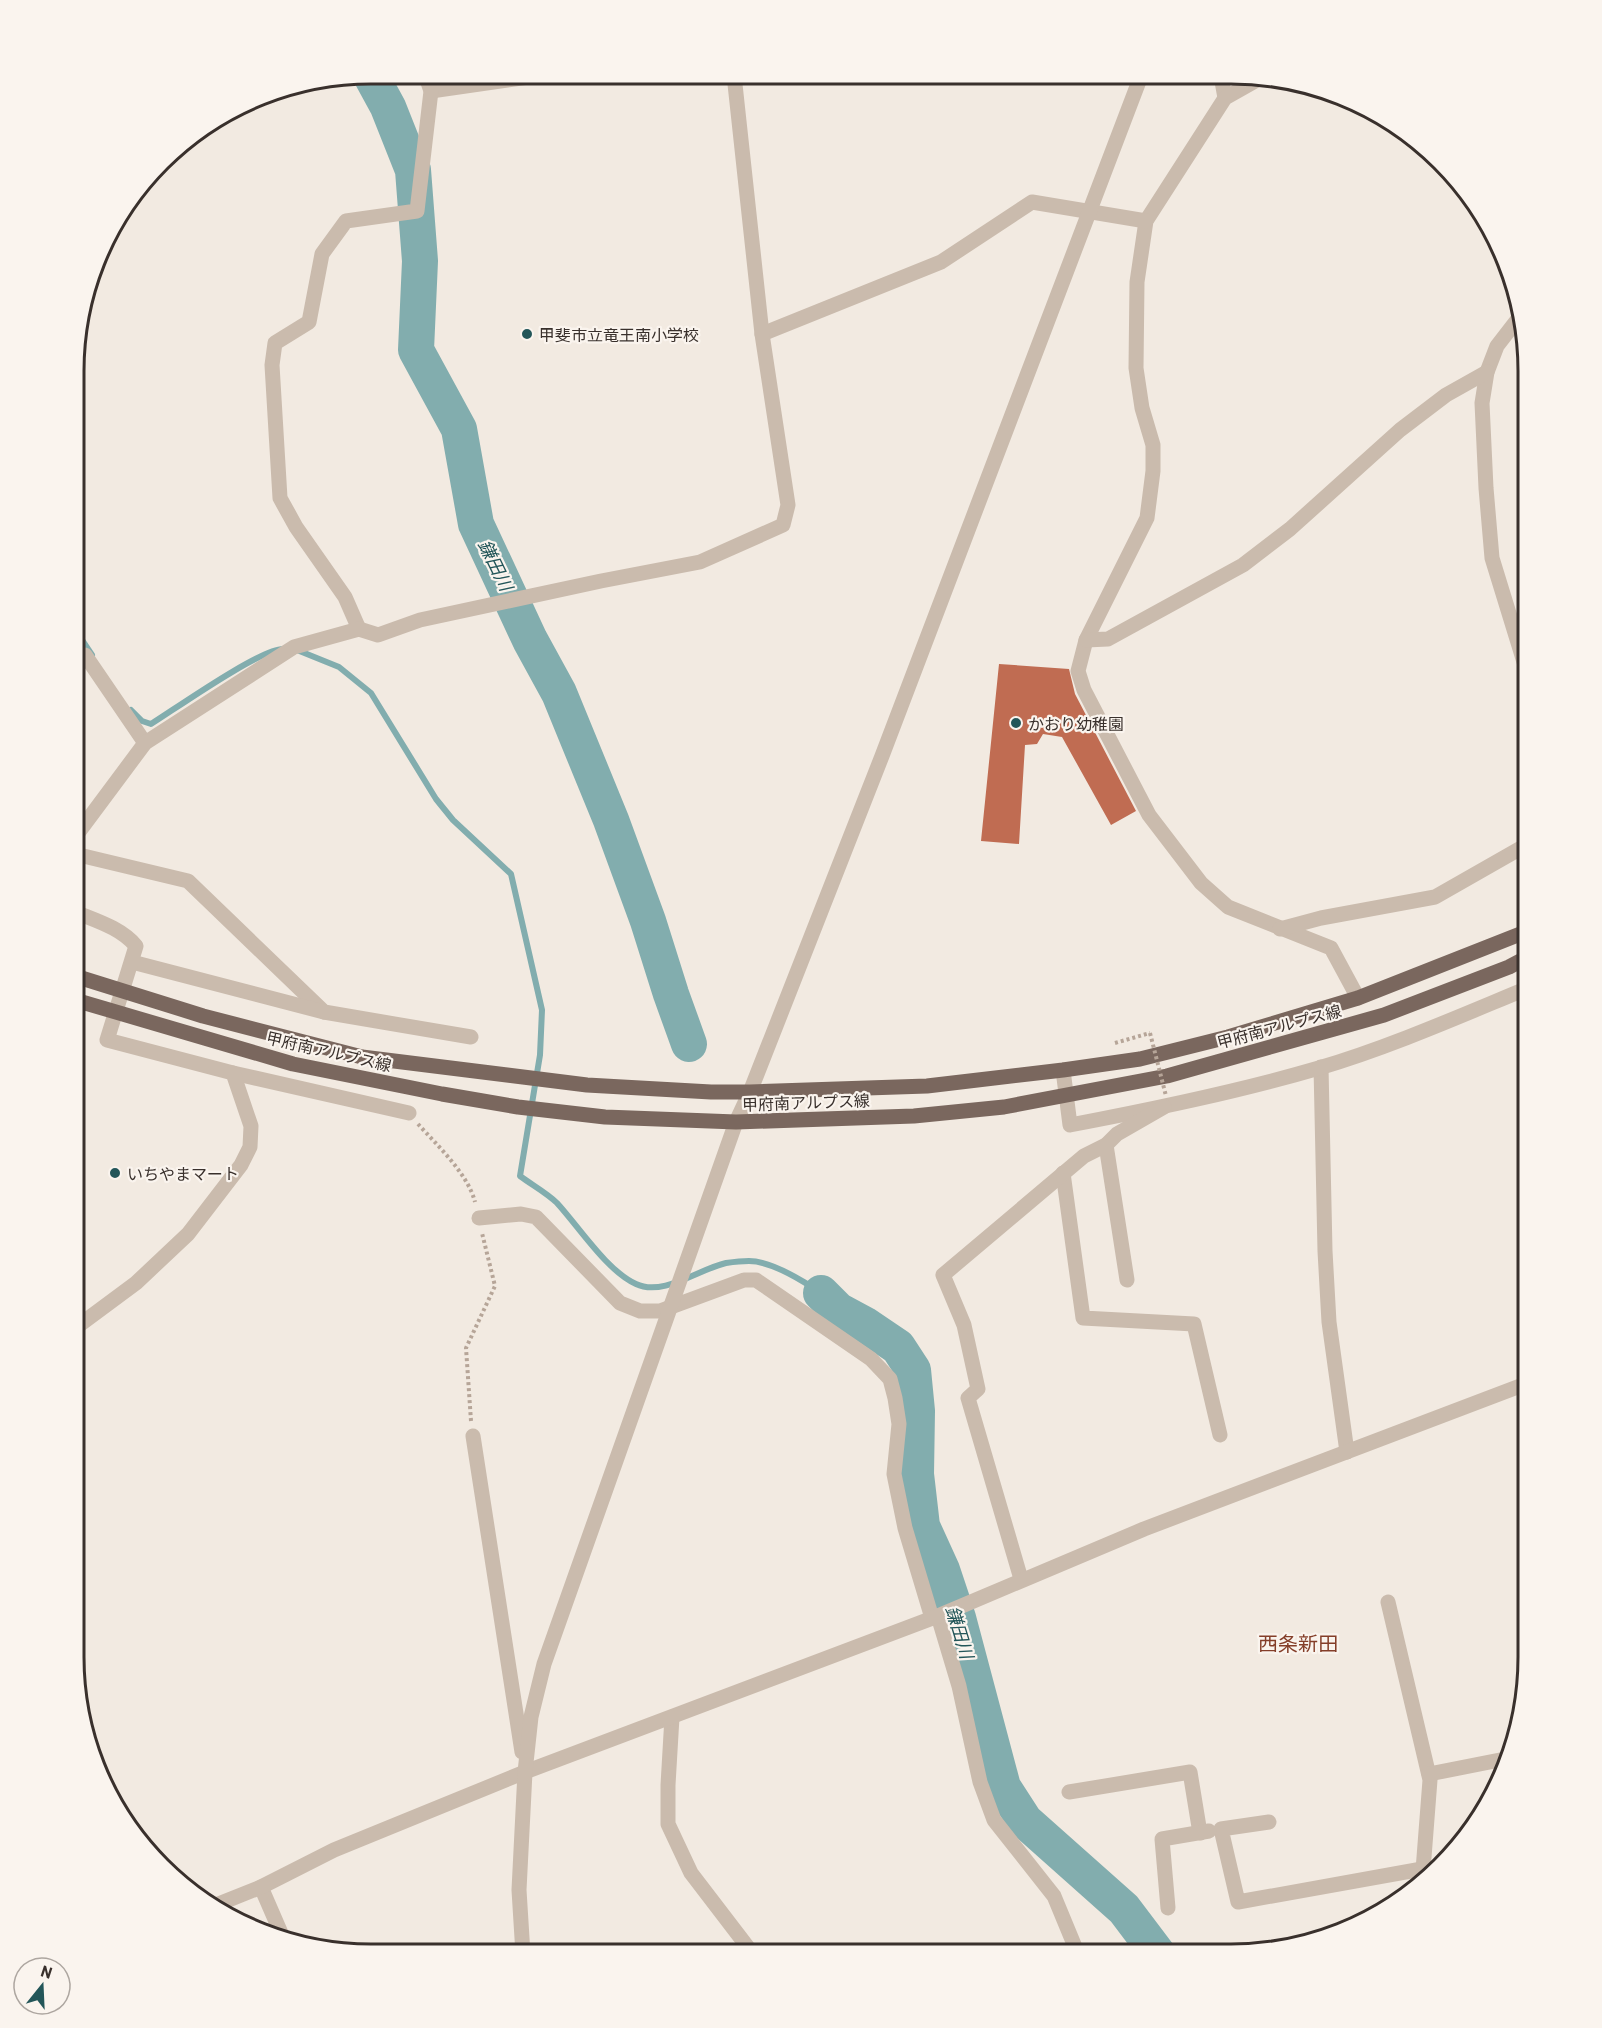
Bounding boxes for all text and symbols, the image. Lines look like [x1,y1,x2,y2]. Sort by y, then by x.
place label: 甲斐市立竜王南小学校 [539,325,699,344]
marker: 甲斐市立竜王南小学校 [520,327,534,341]
water label: 鎌田川 [474,536,519,596]
place label: かおり幼稚園 [1028,714,1124,733]
marker: かおり幼稚園 [1009,716,1023,730]
street label: 甲府南アルプス線 [1215,1000,1343,1052]
street label: 甲府南アルプス線 [265,1027,393,1075]
street label: 甲府南アルプス線 [742,1090,870,1114]
place label: いちやまマート [127,1164,239,1183]
marker: いちやまマート [108,1166,122,1180]
water label: 鎌田川 [942,1603,979,1663]
district label: 西条新田 [1258,1631,1338,1655]
north arrow [12,1956,72,2016]
text: N [39,1961,55,1982]

